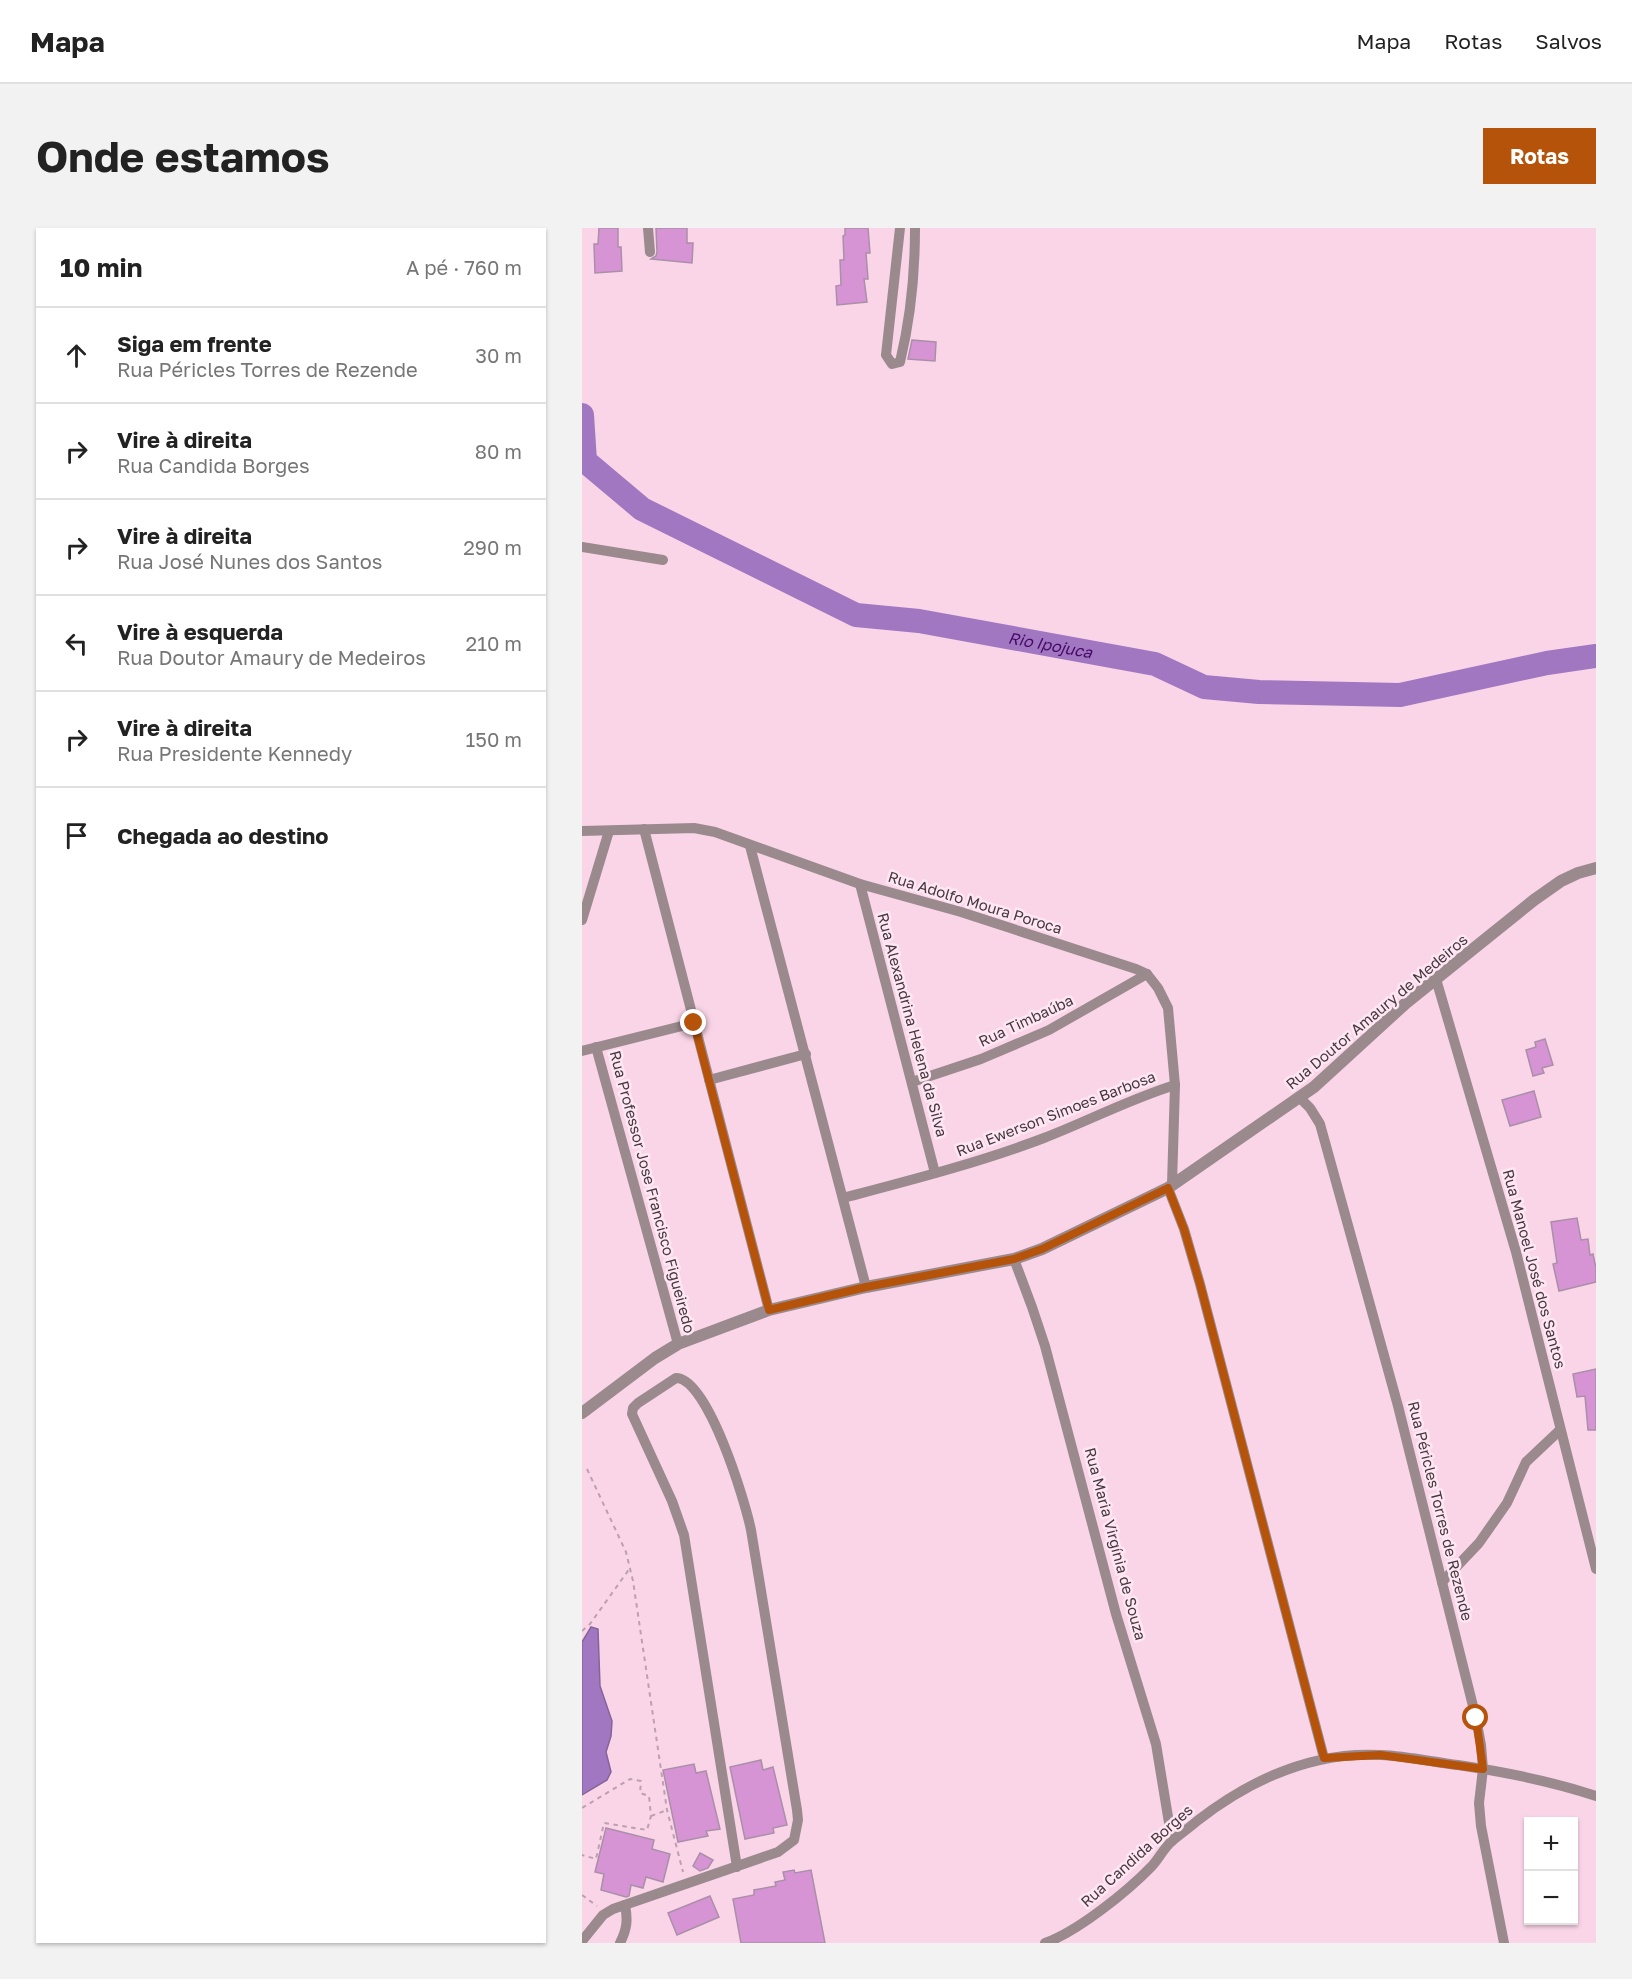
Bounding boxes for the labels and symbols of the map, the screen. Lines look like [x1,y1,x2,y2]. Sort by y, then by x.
water label: Rio Ipojuca [1006,627,1095,663]
street label: Rua Adolfo Moura Poroca [886,867,1064,937]
street label: Rua Alexandrina Helena da Silva [874,911,952,1139]
street label: Rua Doutor Amaury de Medeiros [1282,930,1471,1093]
street label: Rua Timbaúba [975,990,1076,1050]
route end [680,1009,706,1035]
street label: Rua Professor Jose Francisco Figueiredo [607,1048,699,1335]
street label: Rua Ewerson Simoes Barbosa [953,1067,1158,1159]
street label: Rua Manoel José dos Santos [1500,1167,1570,1371]
street label: Rua Péricles Torres de Rezende [1405,1399,1477,1623]
street label: Rua Maria Virgínia de Souza [1082,1445,1150,1642]
route start [1462,1704,1488,1730]
street label: Rua Candida Borges [1077,1800,1196,1910]

